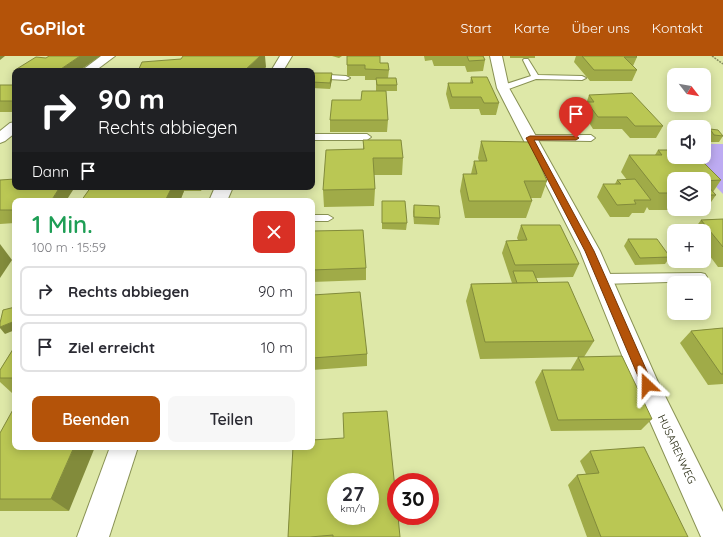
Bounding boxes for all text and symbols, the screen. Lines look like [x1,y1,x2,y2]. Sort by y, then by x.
text: GoPilot [20,16,86,40]
text: Start [460,19,492,37]
text: Karte [514,19,550,37]
text: Über uns [572,19,630,37]
text: Kontakt [652,19,703,37]
north arrow [667,68,711,112]
map controls [667,68,711,320]
text: 90 m [98,81,165,116]
icon: right [32,84,84,136]
pin [559,97,593,138]
icon: arrive [565,103,587,125]
text: Rechts abbiegen [98,116,238,139]
button: sound [667,120,711,164]
icon: arrive [77,160,99,182]
text: Dann [32,162,69,181]
button: layers [667,172,711,216]
text: 1 Min. [32,209,93,239]
button: close [253,211,295,253]
button: + [667,224,711,268]
text: 100 m · 15:59 [32,239,106,255]
button: − [667,276,711,320]
icon: right [34,280,56,302]
text: Rechts abbiegen [68,282,189,301]
text: 90 m [258,282,293,301]
icon: arrive [34,336,56,358]
text: Ziel erreicht [68,338,155,357]
text: 10 m [261,338,293,357]
position arrow [626,364,668,406]
button: Beenden [32,396,160,442]
button: Teilen [168,396,295,442]
street label: HUSARENWEG [655,412,699,486]
speed limit sign: 30 [387,473,439,525]
text: 27 [342,481,364,506]
text: km/h [340,502,366,515]

